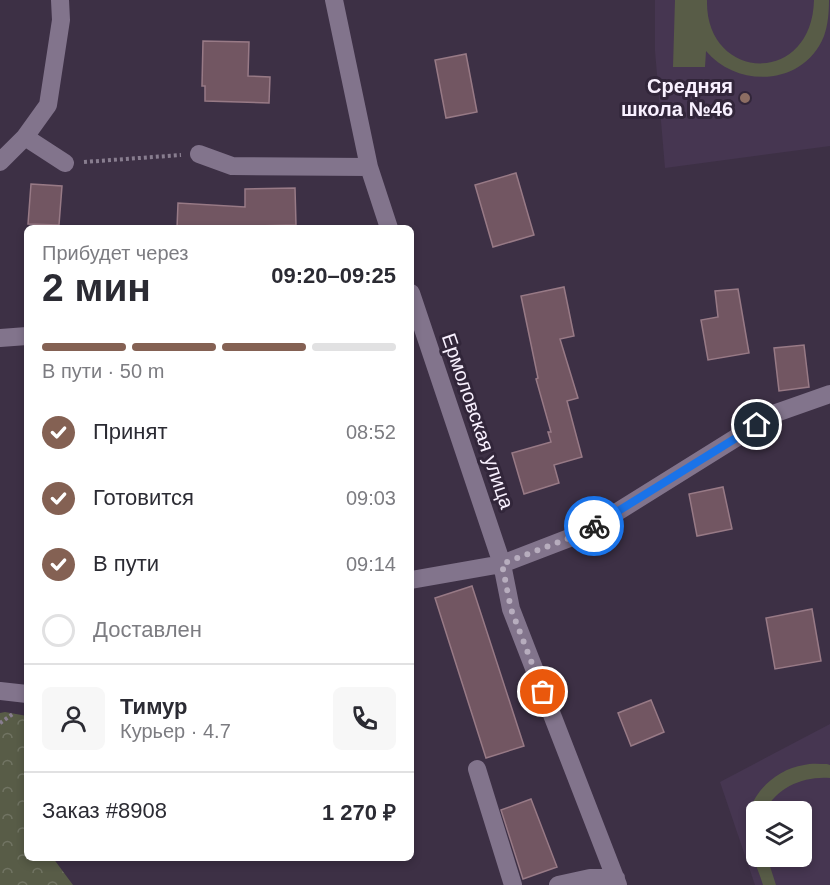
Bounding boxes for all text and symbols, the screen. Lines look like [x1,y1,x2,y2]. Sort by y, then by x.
place label: Средняя школа №46 [621,75,733,120]
marker: Средняя школа №46 [738,91,752,105]
text: Прибудет через [42,242,188,264]
text: 09:20–09:25 [271,263,396,288]
text: 2 мин [42,266,151,309]
street label: Ермоловская улица [438,330,519,512]
text: В пути · 50 m [42,360,164,382]
pin [731,399,782,450]
icon: home [740,408,773,441]
icon: check [42,416,75,449]
text: Принят [93,419,167,444]
text: 08:52 [346,421,396,443]
icon: check [42,482,75,515]
text: Готовится [93,485,194,510]
text: 09:03 [346,487,396,509]
courier [564,496,624,556]
icon: bike [578,510,611,543]
icon: check [42,548,75,581]
text: В пути [93,551,159,576]
text: 09:14 [346,553,396,575]
text: Доставлен [93,617,202,642]
pin [517,666,568,717]
icon: bag [526,675,559,708]
button: person [42,687,105,750]
button: phone [333,687,396,750]
text: Тимур [120,694,188,719]
text: Курьер · 4.7 [120,720,231,742]
text: Заказ #8908 [42,798,167,823]
text: 1 270 ₽ [322,800,396,825]
map controls [746,801,812,867]
button: layers [746,801,812,867]

